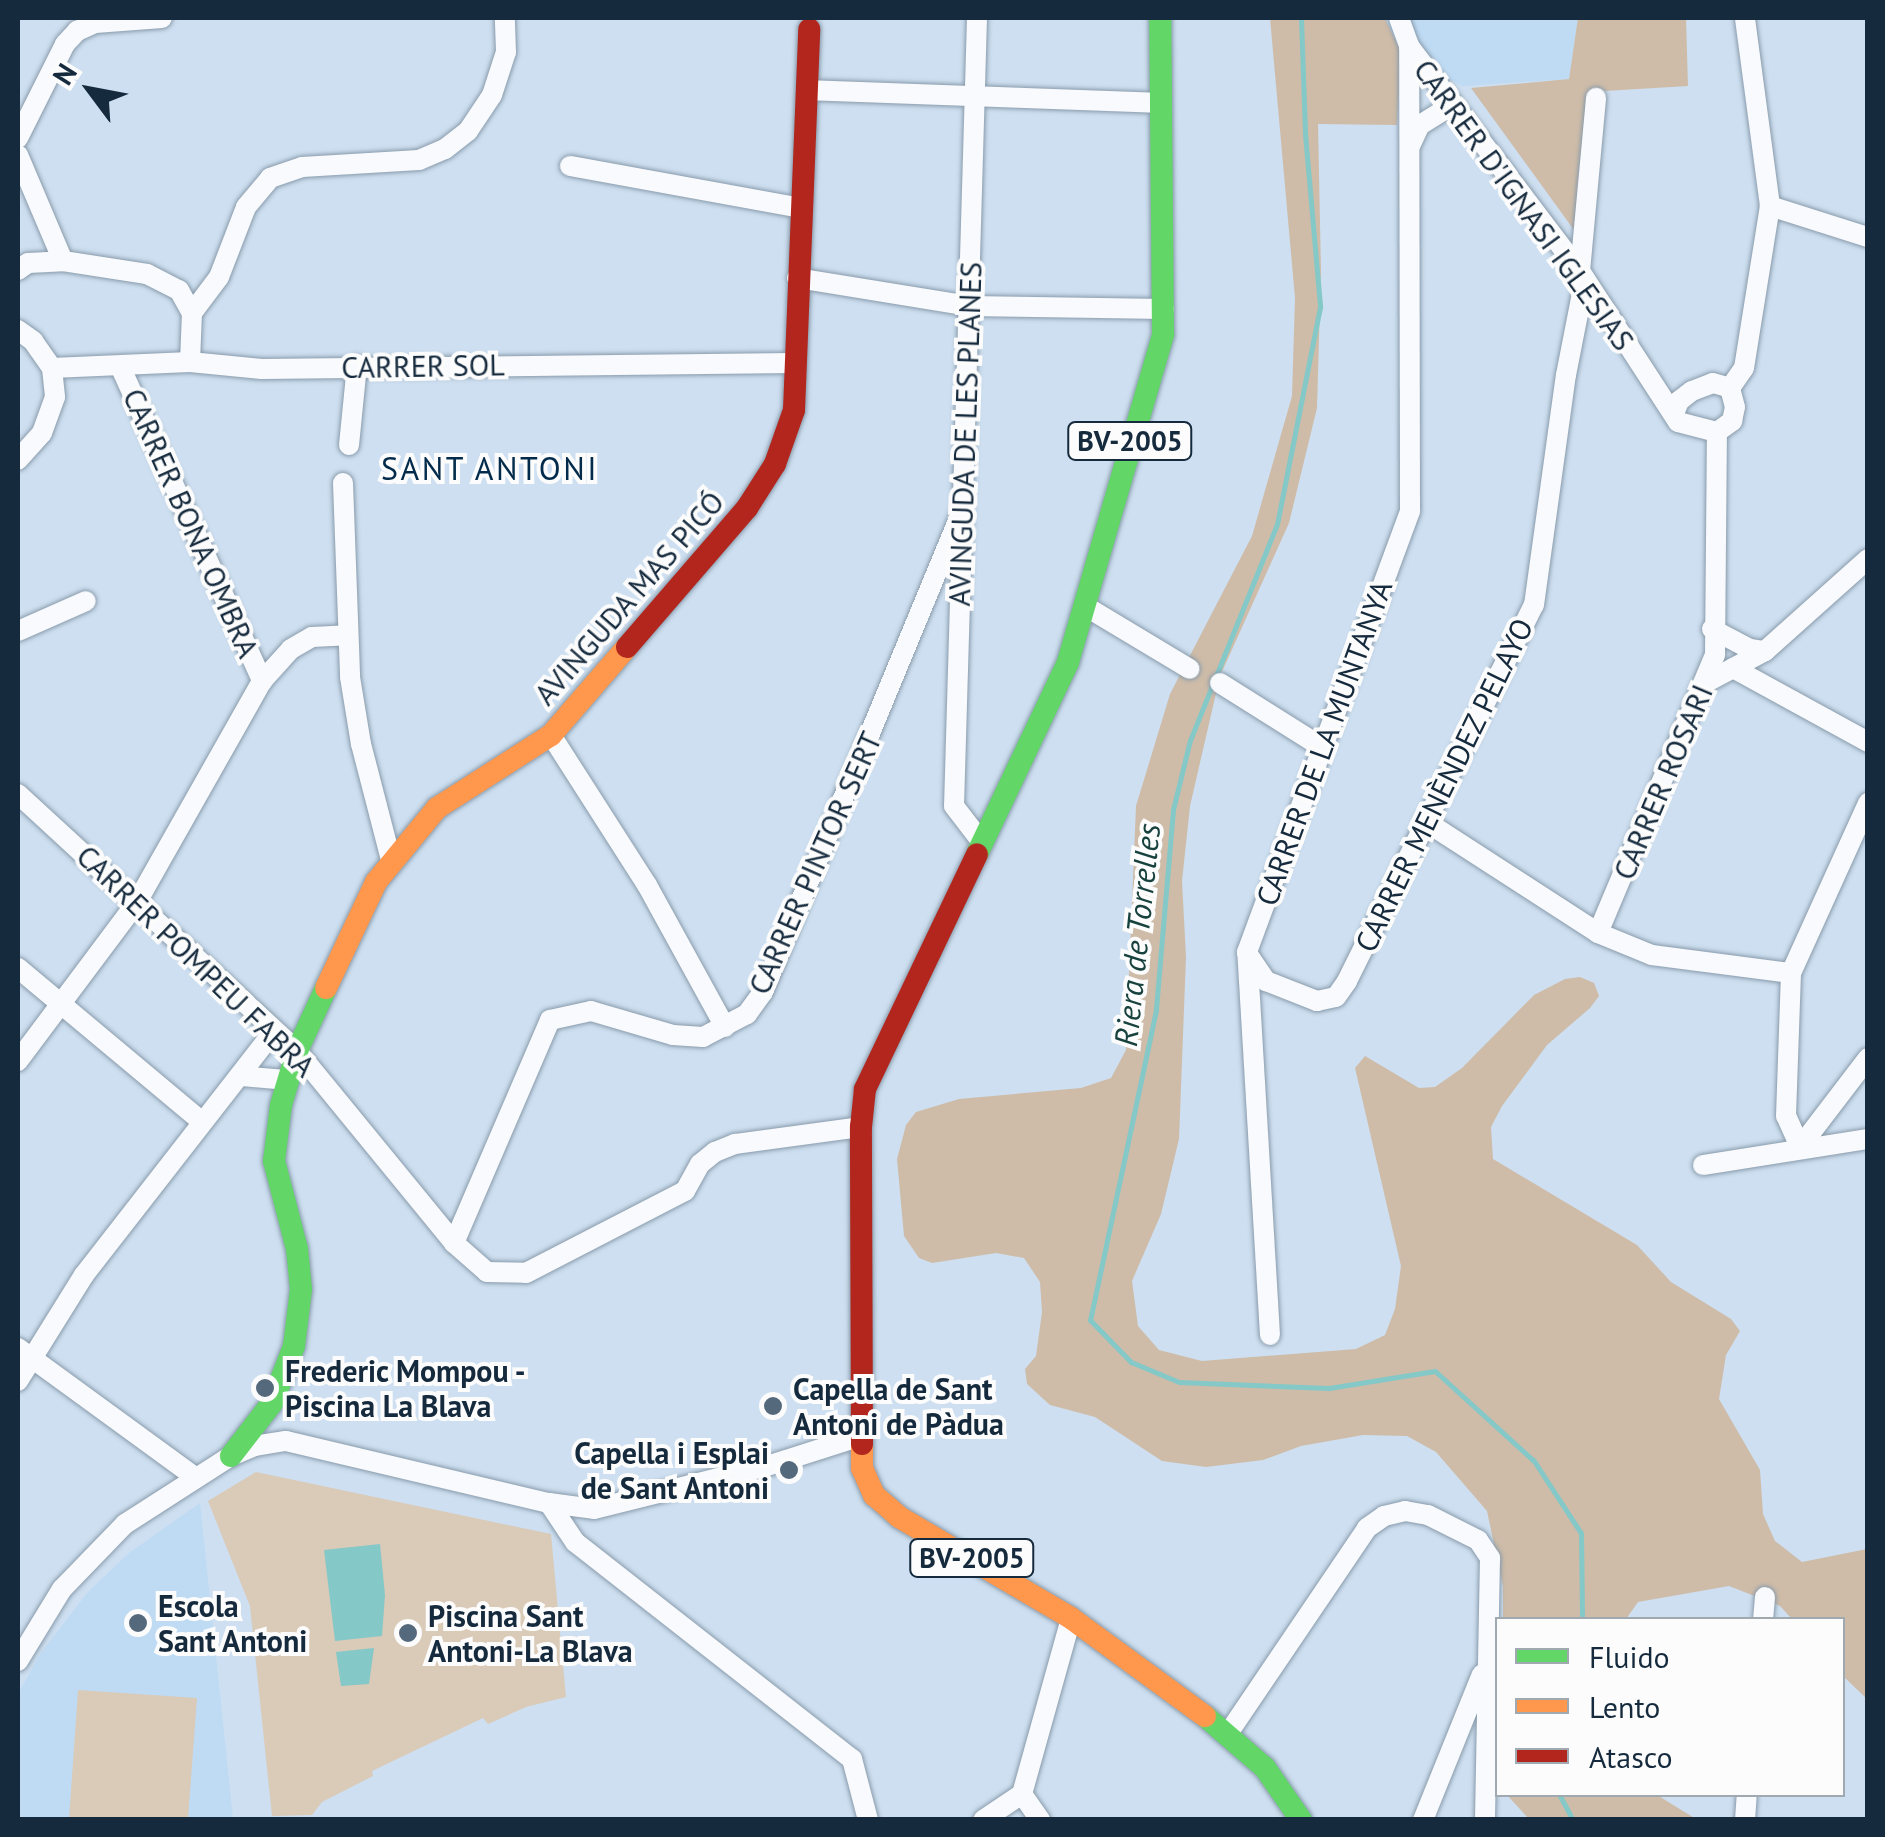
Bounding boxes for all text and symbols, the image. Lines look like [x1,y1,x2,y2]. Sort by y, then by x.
north arrow [40,40,140,140]
street label: CARRER D'IGNASI IGLESIAS [1406,53,1642,357]
text: N [44,56,85,91]
street label: AVINGUDA DE LES PLANES [941,260,989,608]
street label: CARRER SOL [341,347,505,385]
street label: CARRER BONA OMBRA [115,382,267,664]
road number: BV-2005 [1065,418,1195,464]
district label: SANT ANTONI [380,449,600,487]
street label: AVINGUDA MAS PICÓ [526,484,732,712]
street label: CARRER DE LA MUNTANYA [1248,575,1400,911]
street label: CARRER MENÈNDEZ PELAYO [1347,612,1541,958]
street label: CARRER ROSARI [1606,679,1720,885]
street label: CARRER PINTOR SERT [741,726,889,1000]
water label: Riera de Torrelles [1106,821,1168,1049]
street label: CARRER POMPEU FABRA [69,838,323,1084]
place label: Frederic Mompou - Piscina La Blava [285,1353,528,1424]
place label: Capella de Sant Antoni de Pàdua [793,1371,1004,1442]
marker: Frederic Mompou - Piscina La Blava [254,1377,276,1399]
marker: Capella de Sant Antoni de Pàdua [762,1395,784,1417]
place label: Capella i Esplai de Sant Antoni [574,1435,769,1506]
marker: Capella i Esplai de Sant Antoni [778,1459,800,1481]
road number: BV-2005 [907,1535,1037,1581]
place label: Escola Sant Antoni [158,1588,309,1658]
place label: Piscina Sant Antoni-La Blava [428,1598,633,1668]
marker: Escola Sant Antoni [127,1612,149,1634]
legend [1495,1617,1845,1797]
marker: Piscina Sant Antoni-La Blava [397,1622,419,1644]
text: Fluido [1589,1637,1670,1676]
text: Lento [1589,1687,1660,1726]
text: Atasco [1589,1737,1673,1776]

